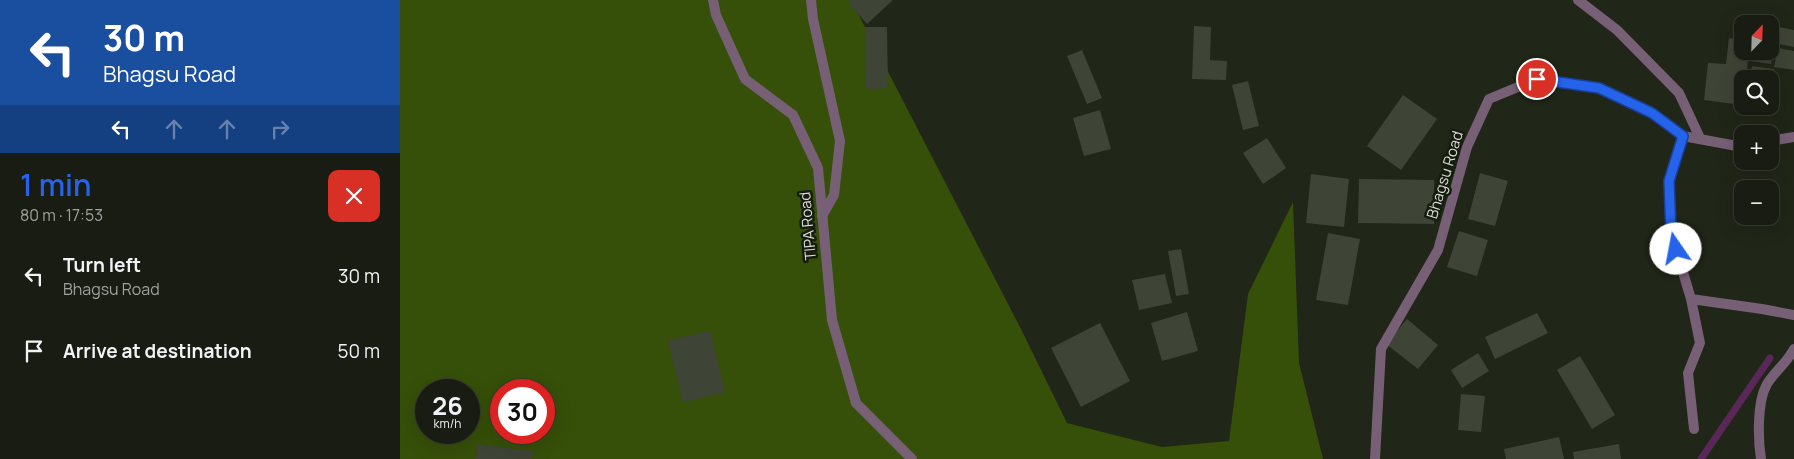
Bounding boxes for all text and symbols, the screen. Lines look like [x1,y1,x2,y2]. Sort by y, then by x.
text: 30 m [103,14,185,62]
north arrow [1734,15,1779,60]
map controls [1734,15,1779,225]
icon: left [20,20,85,85]
pin [1516,58,1558,100]
text: Bhagsu Road [103,59,236,89]
icon: arrive [1523,65,1551,93]
button: search [1734,70,1779,115]
icon: left [107,115,135,143]
icon: ahead [160,115,188,143]
icon: ahead [213,115,241,143]
icon: right [266,115,294,143]
button: + [1734,125,1779,170]
street label: Bhagsu Road [1421,128,1468,221]
text: 1 min [20,164,92,205]
button: close [328,170,380,222]
button: − [1734,180,1779,225]
street label: TIPA Road [794,191,821,261]
text: 80 m · 17:53 [20,204,103,226]
position arrow [1649,222,1701,274]
text: Turn left [63,252,141,278]
icon: left [20,262,48,290]
text: 30 m [338,263,380,289]
text: Bhagsu Road [63,278,160,300]
icon: arrive [20,337,48,365]
text: Arrive at destination [63,338,252,364]
text: 50 m [338,338,380,364]
speed limit sign: 30 [490,379,555,444]
text: 26 [432,388,463,423]
text: km/h [434,415,461,432]

